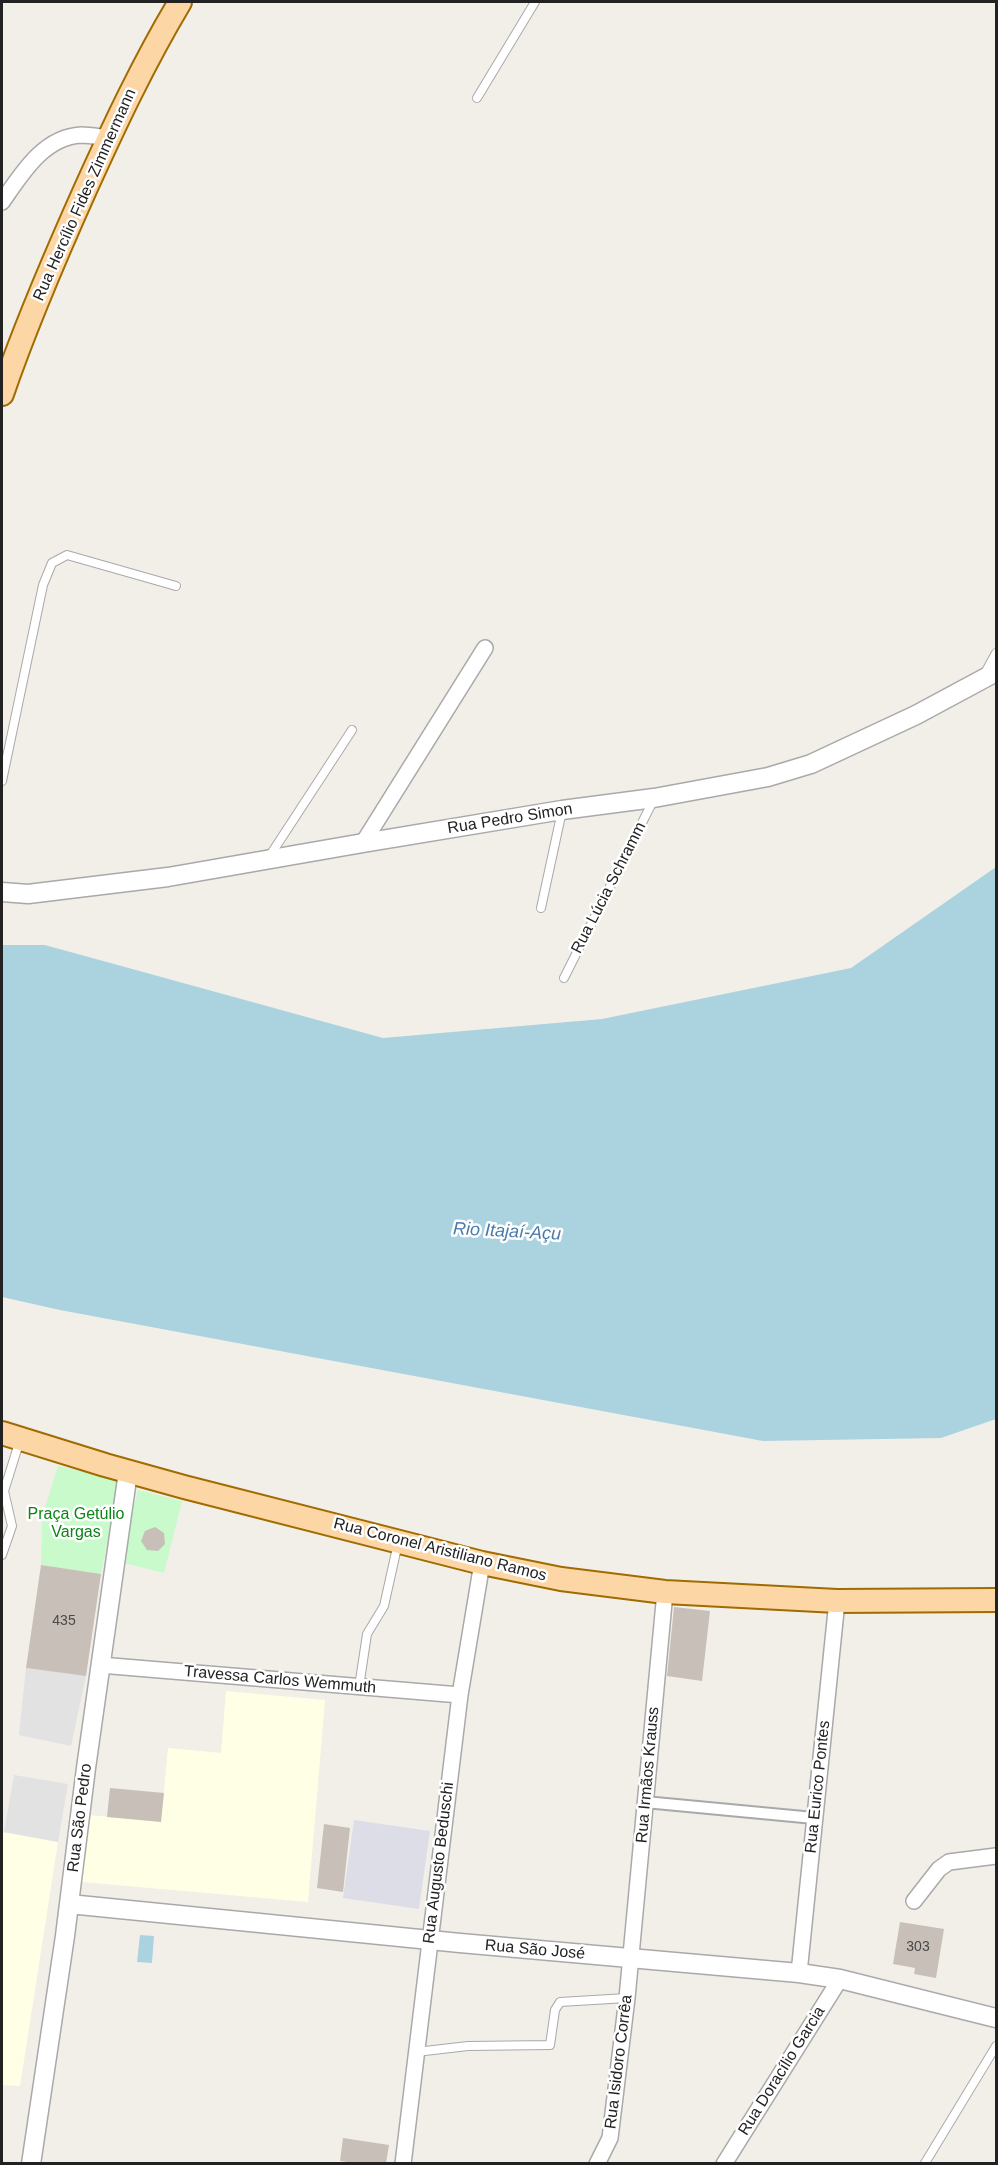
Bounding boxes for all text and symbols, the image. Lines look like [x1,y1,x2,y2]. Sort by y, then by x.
street label: Rua Hercílio Fides Zimmermann [29,86,141,304]
street label: Rua Pedro Simon [446,800,574,838]
street label: Rua Lúcia Schramm [568,819,650,957]
water label: Rio Itajaí-Açu [452,1218,562,1246]
park label: Praça Getúlio Vargas [28,1505,124,1543]
street label: Rua Coronel Aristiliano Ramos [332,1514,548,1586]
house number: 435 [52,1613,76,1629]
street label: Travessa Carlos Wemmuth [183,1662,377,1698]
street label: Rua Irmãos Krauss [632,1706,664,1844]
street label: Rua Eurico Pontes [801,1720,835,1854]
street label: Rua São Pedro [64,1763,96,1873]
street label: Rua Augusto Beduschi [420,1781,458,1945]
street label: Rua São José [484,1936,586,1964]
house number: 303 [906,1939,930,1955]
street label: Rua Isidoro Corrêa [601,1994,637,2130]
street label: Rua Doracílio Garcia [735,2003,829,2139]

